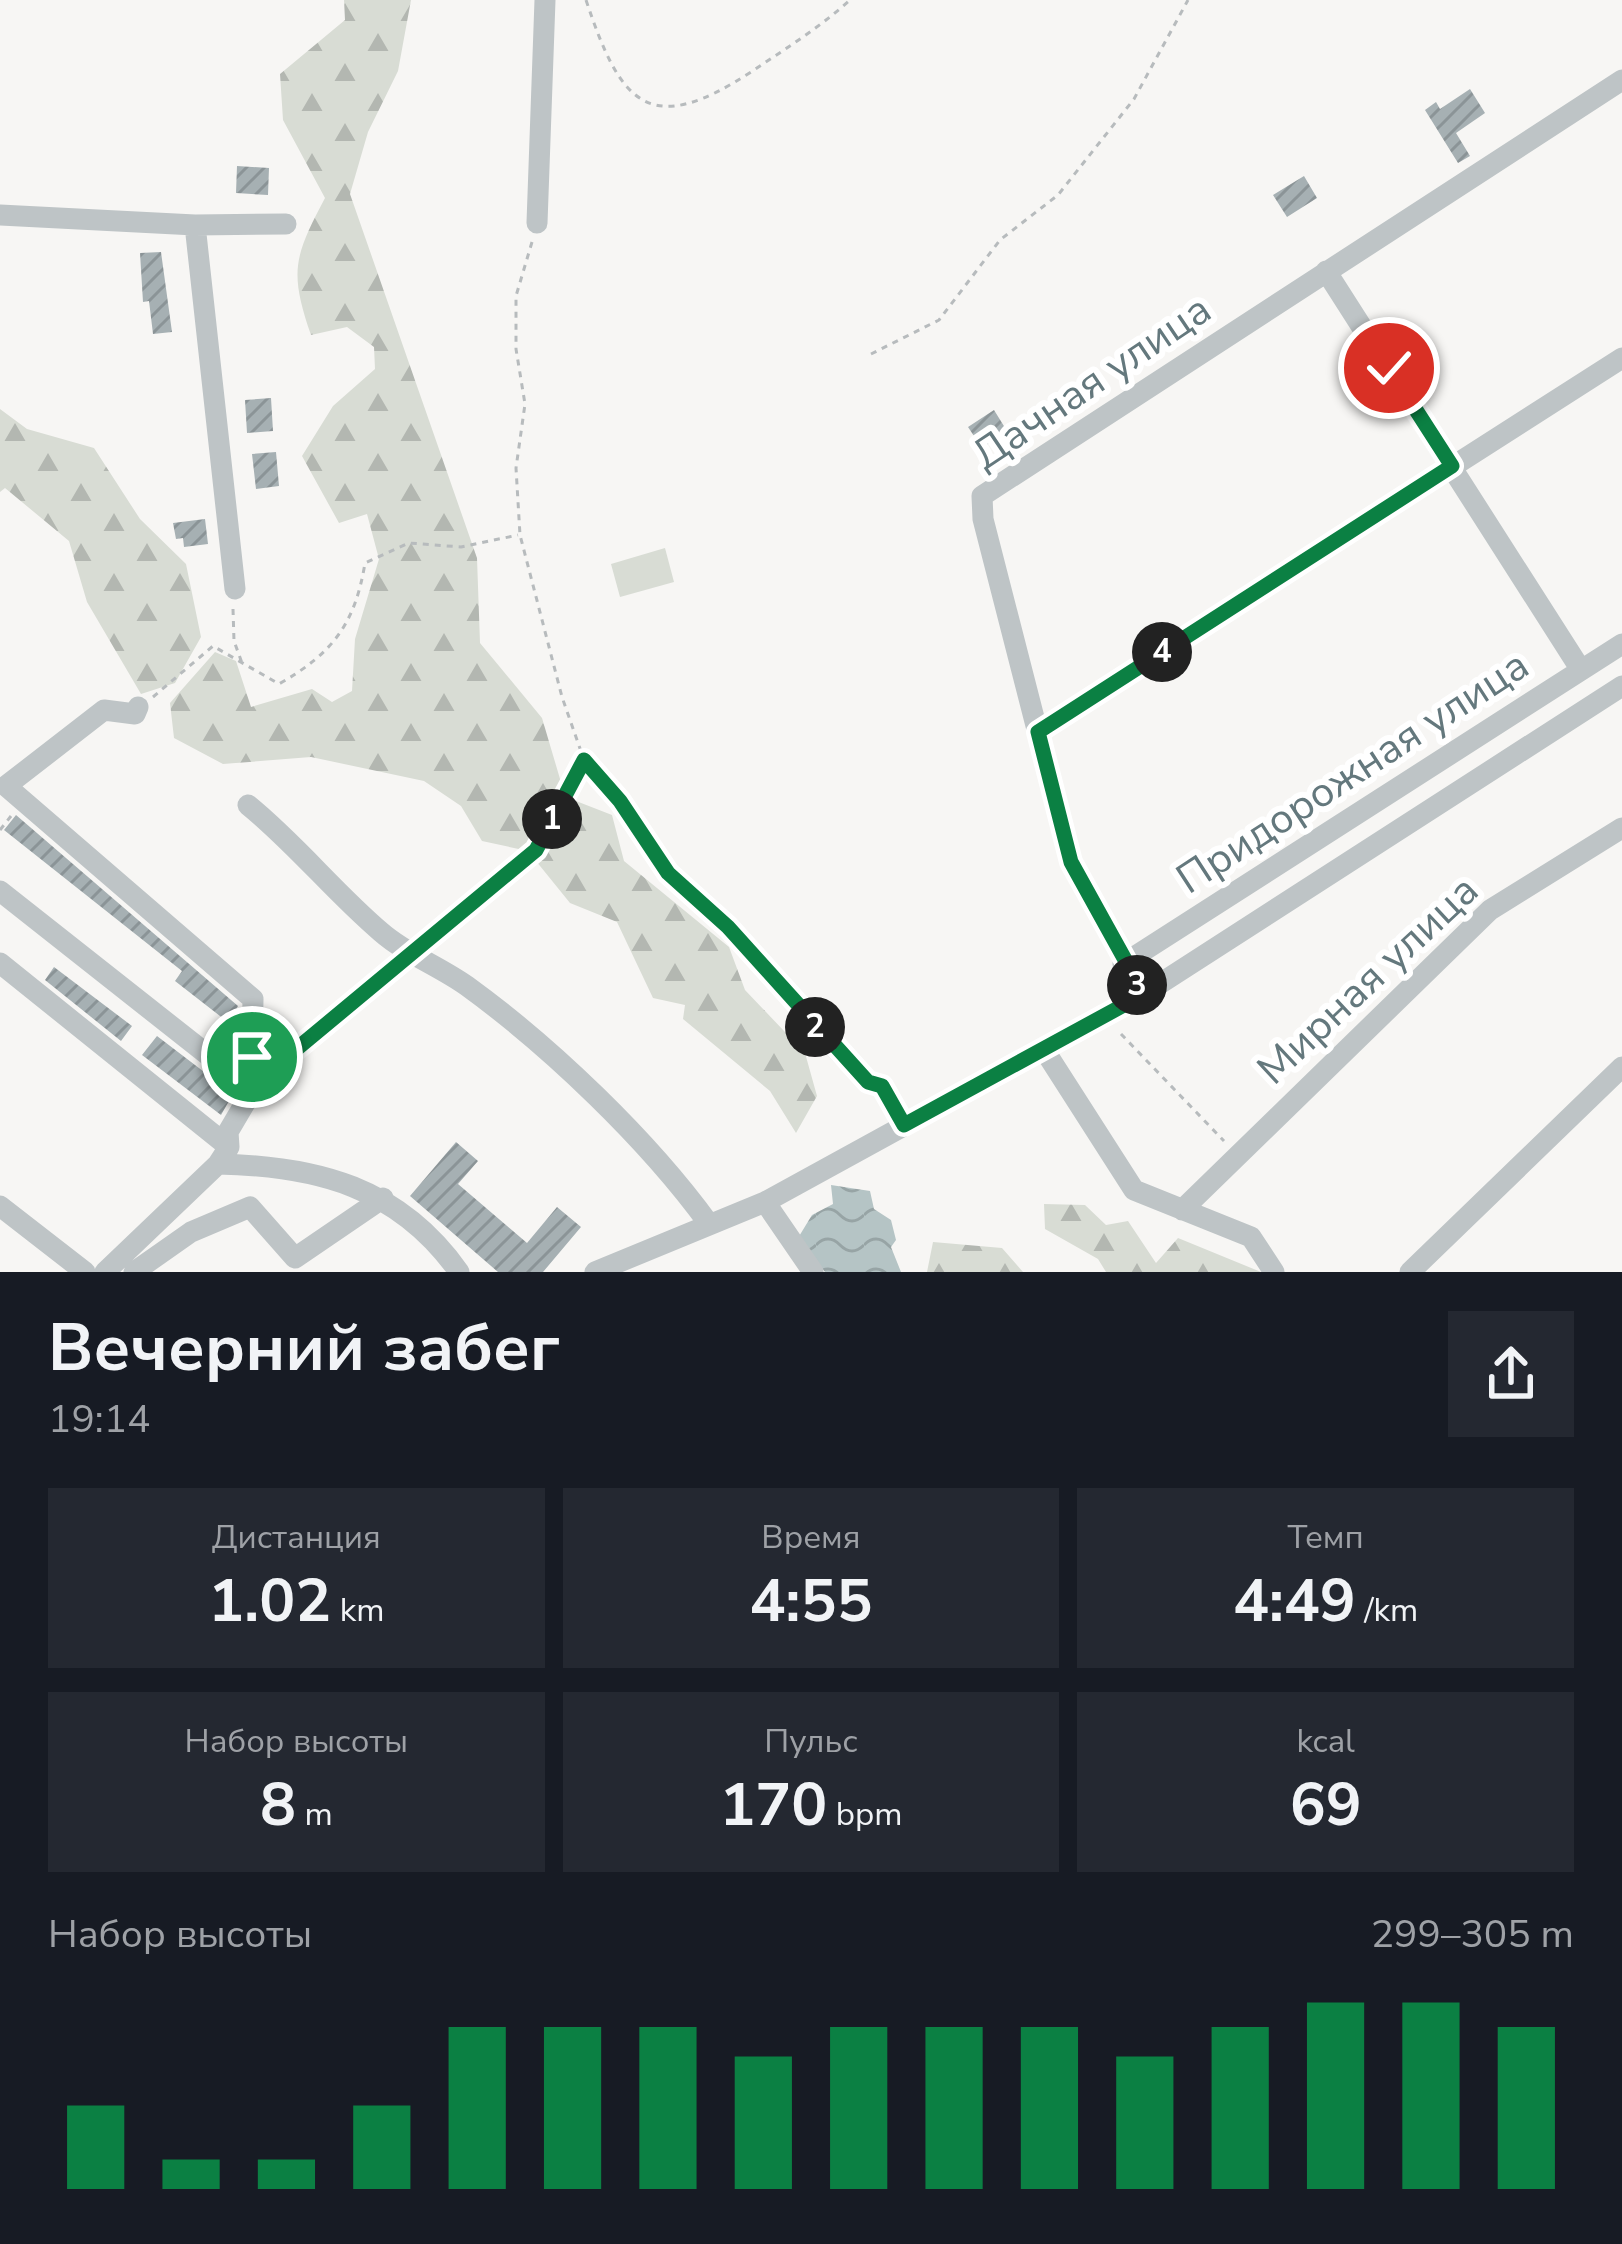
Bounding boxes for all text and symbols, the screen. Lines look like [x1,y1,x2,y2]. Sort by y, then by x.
street label: Дачная улица [961,281,1222,483]
pin [1338,317,1440,419]
icon: check [1356,335,1422,401]
pin: 4 [1132,622,1192,682]
text: 4 [1152,629,1172,674]
street label: Придорожная улица [1166,637,1540,908]
pin: 1 [522,789,582,849]
text: 1 [542,796,562,841]
street label: Мирная улица [1245,863,1491,1098]
pin: 3 [1107,955,1167,1015]
text: 3 [1127,962,1147,1007]
pin: 2 [785,997,845,1057]
text: 2 [805,1004,825,1049]
pin [201,1006,303,1108]
icon: arrive [219,1024,285,1090]
text: Вечерний забег [48,1303,560,1393]
button: share [1448,1311,1574,1437]
text: 19:14 [48,1393,151,1446]
text: Дистанция [212,1515,381,1560]
text: Время [761,1515,861,1560]
text: Темп [1288,1515,1364,1560]
text: 1.02 [208,1560,331,1642]
text: 4:55 [750,1560,872,1642]
text: 4:49 [1233,1560,1356,1642]
text: km [331,1588,384,1633]
text: /km [1356,1588,1418,1633]
text: Набор высоты [185,1719,408,1764]
text: Пульс [764,1719,858,1764]
text: kcal [1296,1719,1355,1764]
text: 8 [260,1764,296,1846]
text: 170 [719,1764,827,1846]
text: 69 [1290,1764,1362,1846]
text: m [296,1792,333,1837]
text: bpm [827,1792,903,1837]
text: Набор высоты [48,1908,312,1961]
text: 299–305 m [1371,1908,1574,1961]

